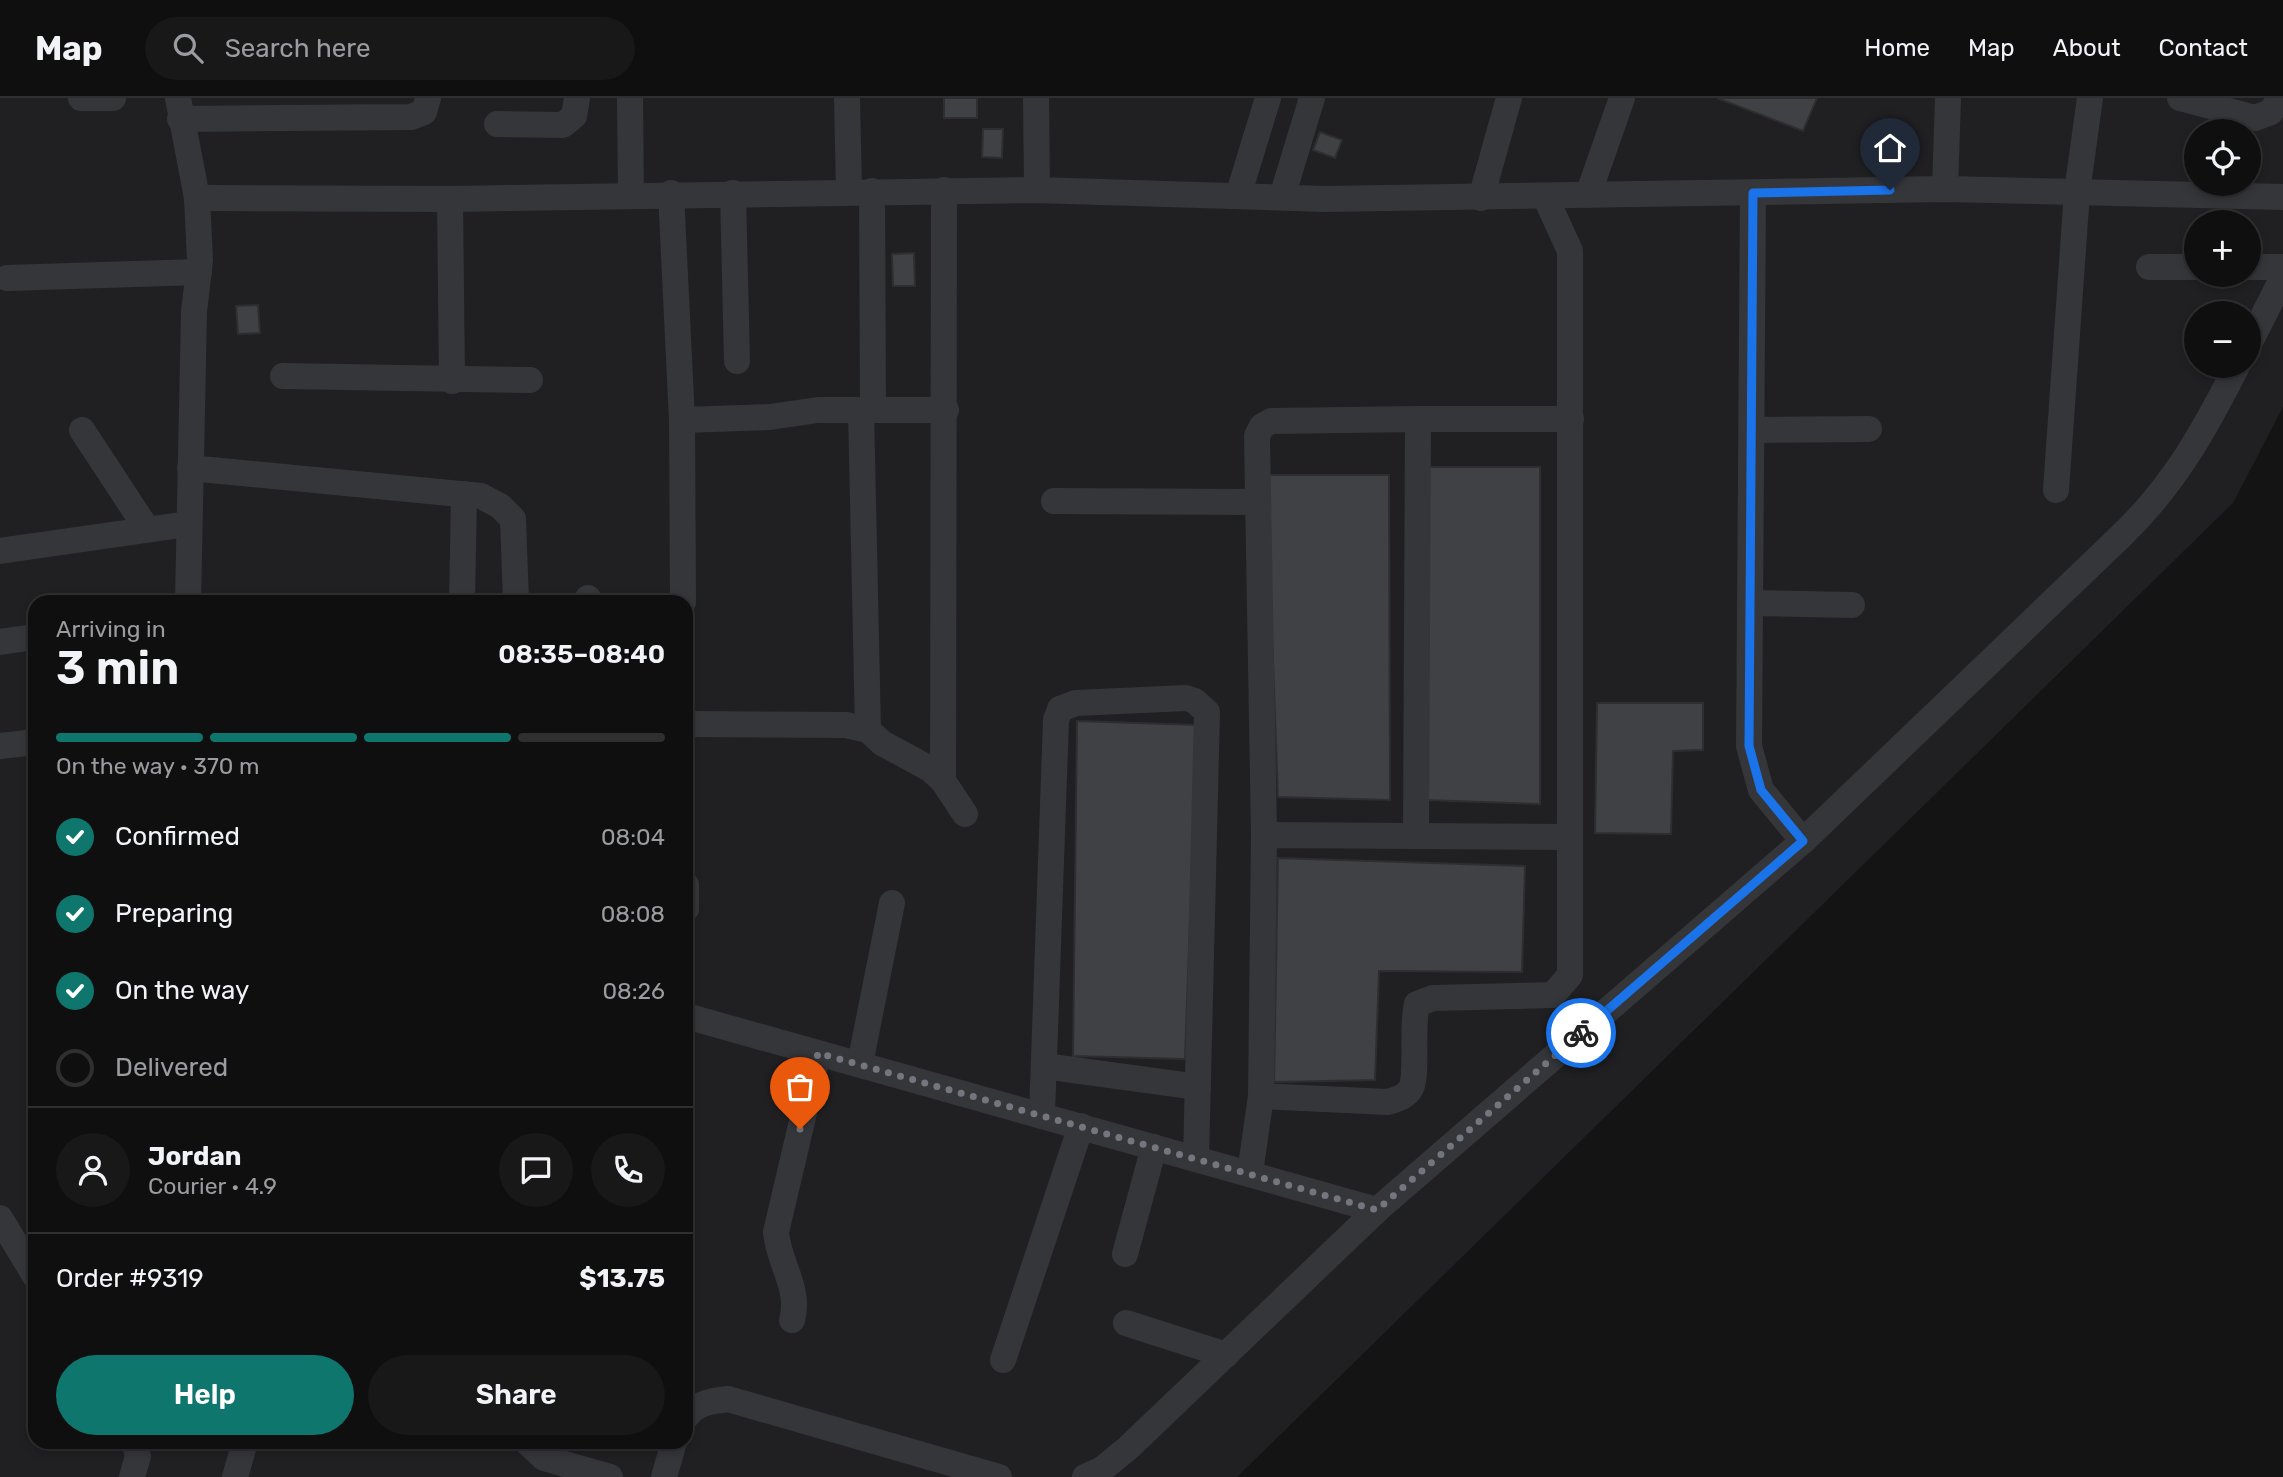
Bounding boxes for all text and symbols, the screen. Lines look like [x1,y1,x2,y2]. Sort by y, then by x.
search box [145,17,635,80]
text: Map [35,29,103,68]
icon: search [169,29,207,67]
text: Search here [225,33,370,64]
text: Home [1864,34,1930,62]
text: Map [1968,34,2015,62]
text: About [2053,34,2121,62]
text: Contact [2159,34,2248,62]
pin [1860,118,1920,190]
map controls [2184,119,2261,378]
button: locate [2184,119,2261,196]
icon: home [1871,129,1909,167]
button: + [2184,210,2261,287]
button: − [2184,301,2261,378]
text: Arriving in [56,615,166,643]
text: 08:35–08:40 [498,639,665,670]
text: 3 min [56,641,179,696]
text: On the way · 370 m [56,752,259,780]
icon: check [56,818,94,856]
text: Confirmed [115,821,240,852]
text: 08:04 [601,823,665,851]
icon: check [56,895,94,933]
text: Preparing [115,898,233,929]
text: 08:08 [601,900,665,928]
icon: check [56,972,94,1010]
text: On the way [115,975,249,1006]
text: 08:26 [603,977,665,1005]
courier [1546,998,1616,1068]
icon: bike [1562,1014,1600,1052]
text: Delivered [115,1052,228,1083]
pin [770,1057,830,1129]
icon: bag [781,1068,819,1106]
button: person [56,1133,130,1207]
button: chat [499,1133,573,1207]
button: phone [591,1133,665,1207]
text: Jordan [148,1141,241,1172]
text: Courier · 4.9 [148,1172,277,1200]
text: Order #9319 [56,1263,204,1294]
text: $13.75 [579,1263,665,1294]
button: Help [56,1355,354,1435]
button: Share [368,1355,665,1435]

